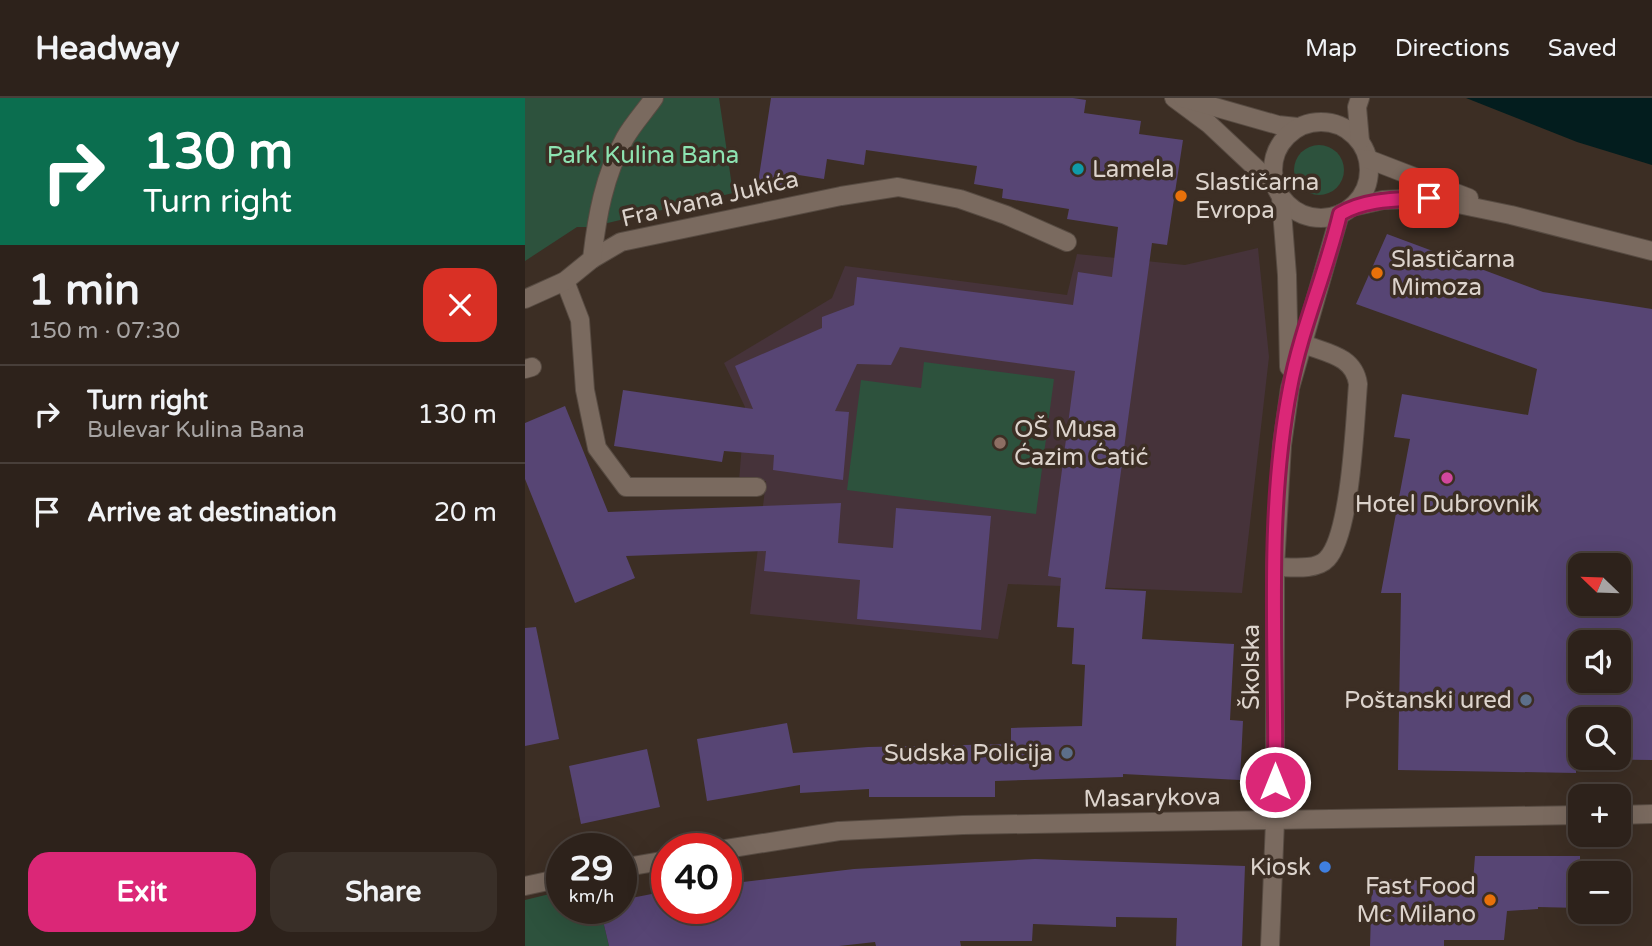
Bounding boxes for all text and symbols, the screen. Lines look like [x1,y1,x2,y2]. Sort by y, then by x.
text: Headway [35,29,179,68]
text: Map [1305,34,1357,63]
text: Directions [1395,34,1510,63]
text: Saved [1548,34,1617,63]
text: 130 m [143,123,293,182]
icon: right [28,126,119,217]
park label: Park Kulina Bana [547,141,739,170]
place label: Lamela [1092,155,1174,184]
marker: Lamela [1070,161,1086,177]
street label: Fra Ivana Jukića [619,165,801,233]
place label: Slastičarna Evropa [1195,168,1319,225]
pin [1399,168,1459,228]
icon: arrive [1410,179,1448,217]
text: Turn right [143,183,292,221]
marker: Slastičarna Evropa [1173,188,1189,204]
place label: Slastičarna Mimoza [1391,245,1515,302]
text: 1 min [28,265,140,316]
marker: Slastičarna Mimoza [1369,265,1385,281]
button: close [423,268,497,342]
text: 150 m · 07:30 [28,317,180,345]
text: Turn right [87,385,208,416]
icon: right [28,395,66,433]
text: 130 m [417,399,497,430]
place label: OŠ Musa Ćazim Ćatić [1014,415,1148,472]
text: Bulevar Kulina Bana [87,416,305,444]
marker: OŠ Musa Ćazim Ćatić [992,435,1008,451]
marker: Hotel Dubrovnik [1439,470,1455,486]
place label: Hotel Dubrovnik [1355,490,1539,519]
icon: arrive [28,493,66,531]
text: Arrive at destination [87,497,337,528]
text: 20 m [434,497,497,528]
north arrow [1568,553,1631,616]
map controls [1568,553,1631,924]
street label: Školska [1237,624,1266,710]
button: sound [1568,630,1631,693]
place label: Poštanski ured [1344,686,1512,715]
marker: Poštanski ured [1518,692,1534,708]
button: search [1568,707,1631,770]
place label: Sudska Policija [884,739,1053,768]
marker: Sudska Policija [1059,745,1075,761]
position arrow [1238,745,1312,819]
street label: Masarykova [1083,782,1221,814]
button: + [1568,784,1631,847]
speed limit sign: 40 [651,833,742,924]
text: 29 [570,848,613,890]
button: Exit [28,852,256,932]
button: Share [270,852,497,932]
place label: Kiosk [1250,853,1311,882]
marker: Kiosk [1317,859,1333,875]
button: − [1568,861,1631,924]
place label: Fast Food Mc Milano [1357,872,1476,929]
text: km/h [569,885,614,907]
marker: Fast Food Mc Milano [1482,892,1498,908]

